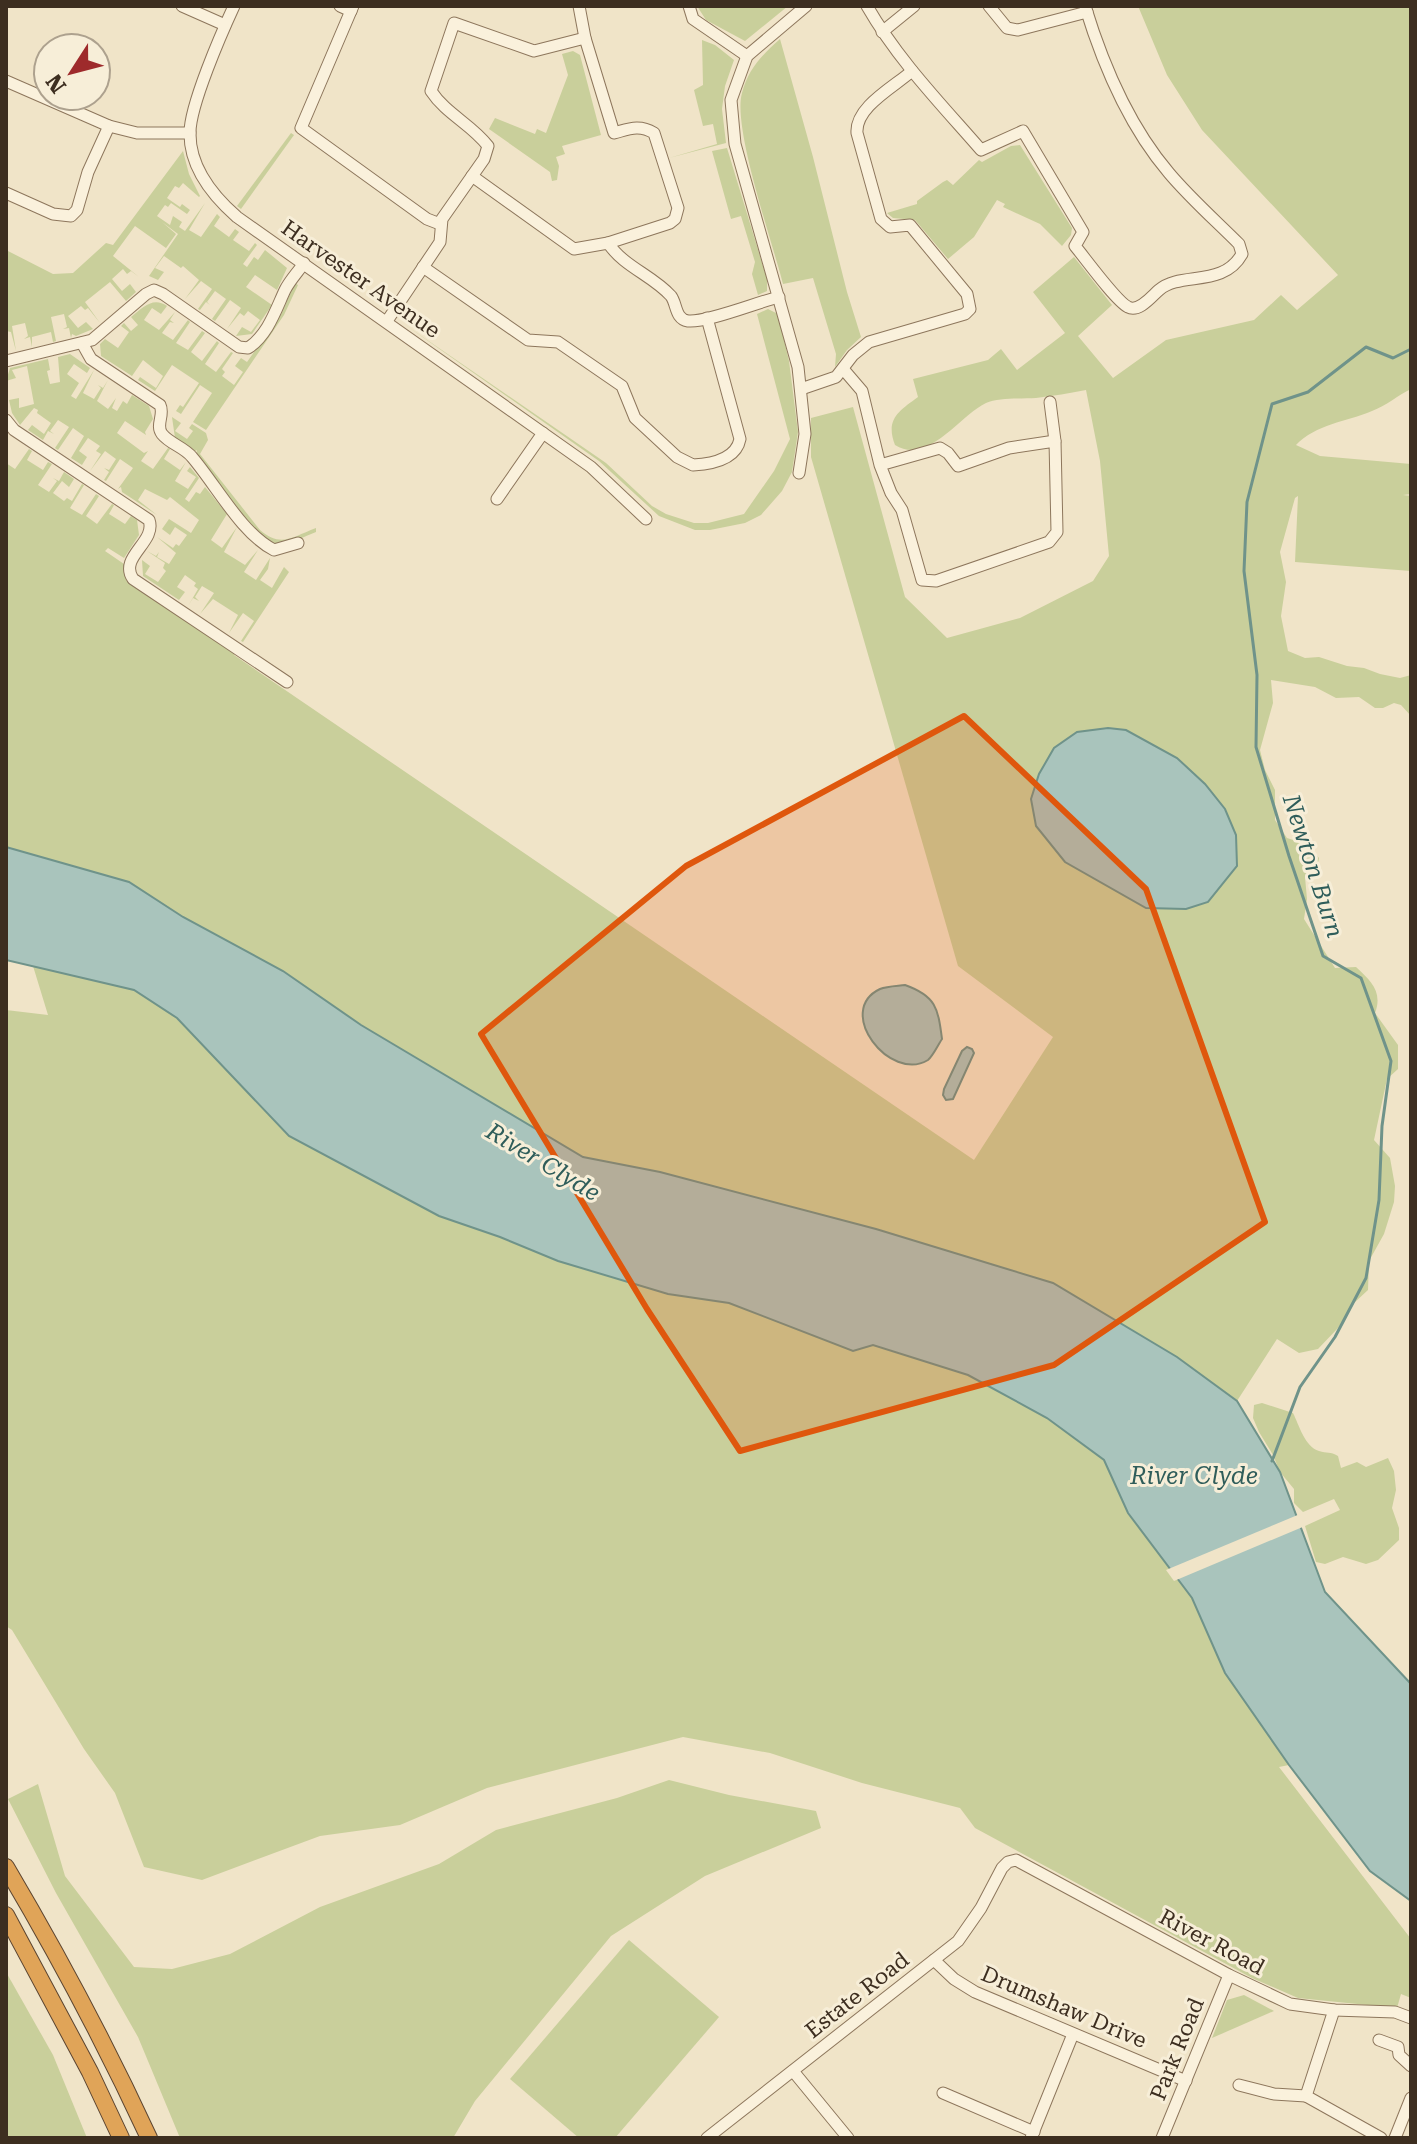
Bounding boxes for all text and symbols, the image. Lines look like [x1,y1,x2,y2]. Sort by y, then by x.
north arrow [32,32,112,112]
text: N [41,69,71,98]
street label: Harvester Avenue [277,215,445,343]
water label: Newton Burn [1276,790,1349,941]
water label: River Clyde [480,1117,605,1207]
water label: River Clyde [1129,1462,1258,1490]
street label: River Road [1155,1904,1269,1980]
street label: Estate Road [800,1947,914,2043]
street label: Drumshaw Drive [978,1961,1150,2053]
street label: Park Road [1145,1994,1209,2104]

